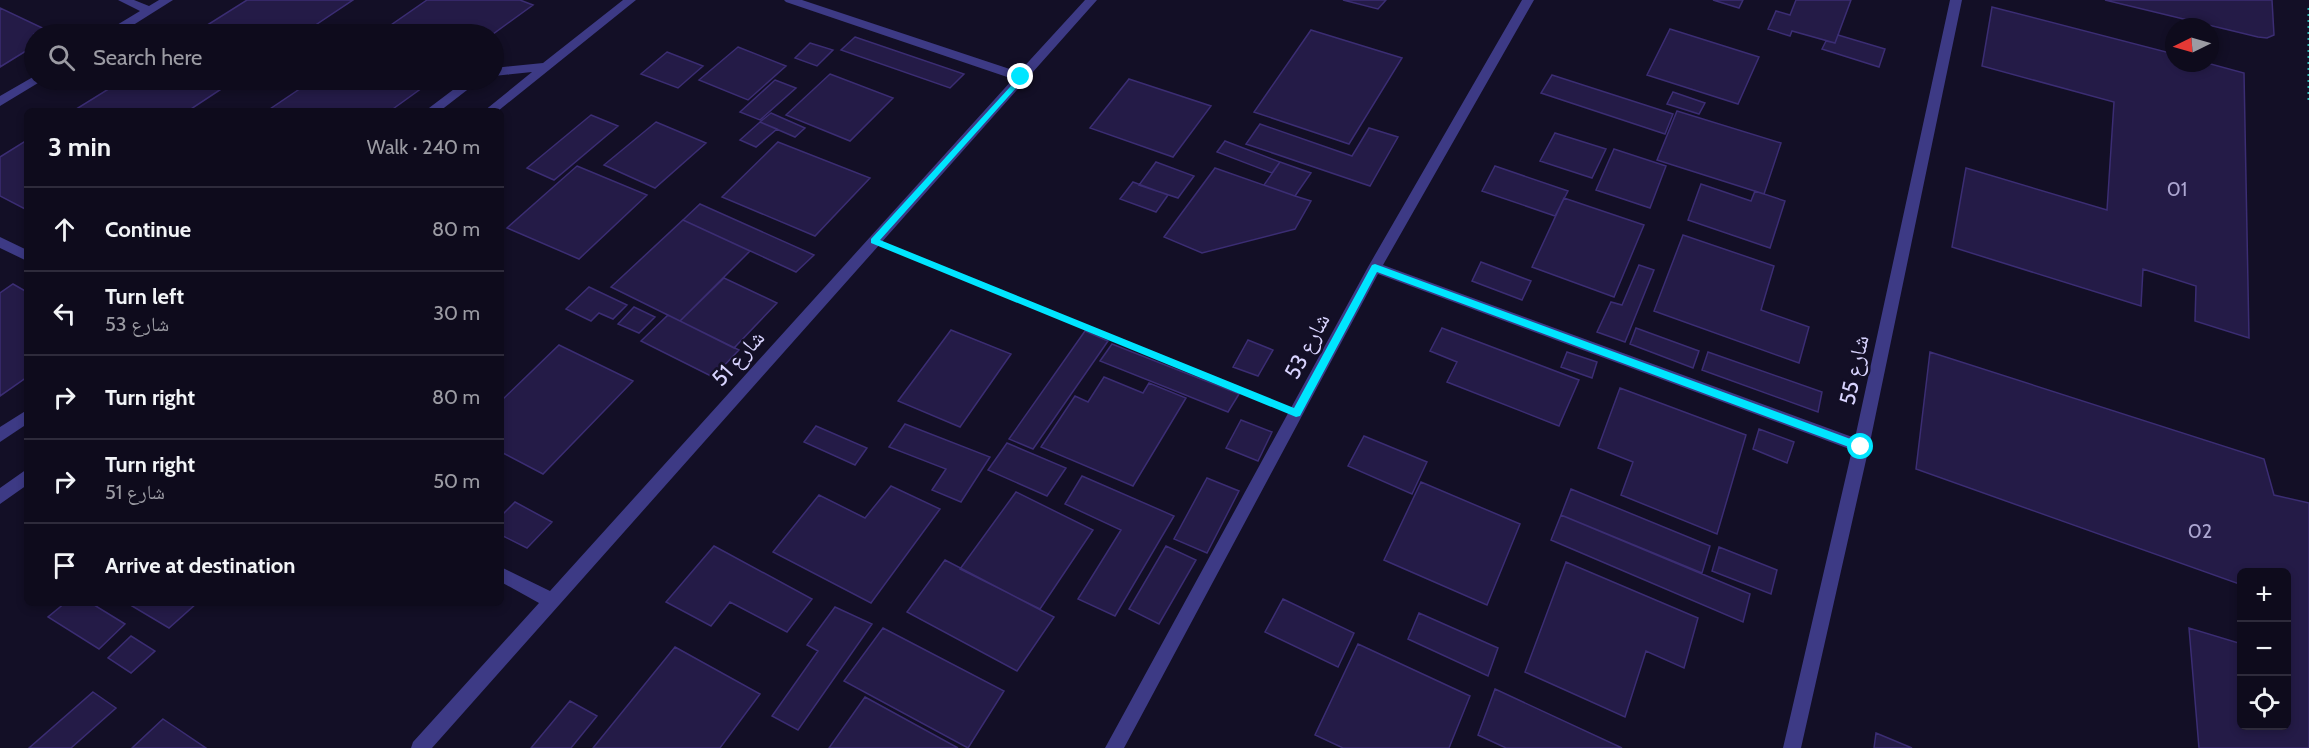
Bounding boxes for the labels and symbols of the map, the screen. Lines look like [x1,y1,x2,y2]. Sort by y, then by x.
north arrow [2165,18,2219,72]
route end [1007,63,1033,89]
house number: 01 [2167,177,2187,201]
street label: شارع 53 [1279,308,1335,384]
street label: شارع 51 [706,324,770,392]
street label: شارع 55 [1833,333,1875,407]
route start [1847,433,1873,459]
house number: 02 [2188,519,2212,543]

